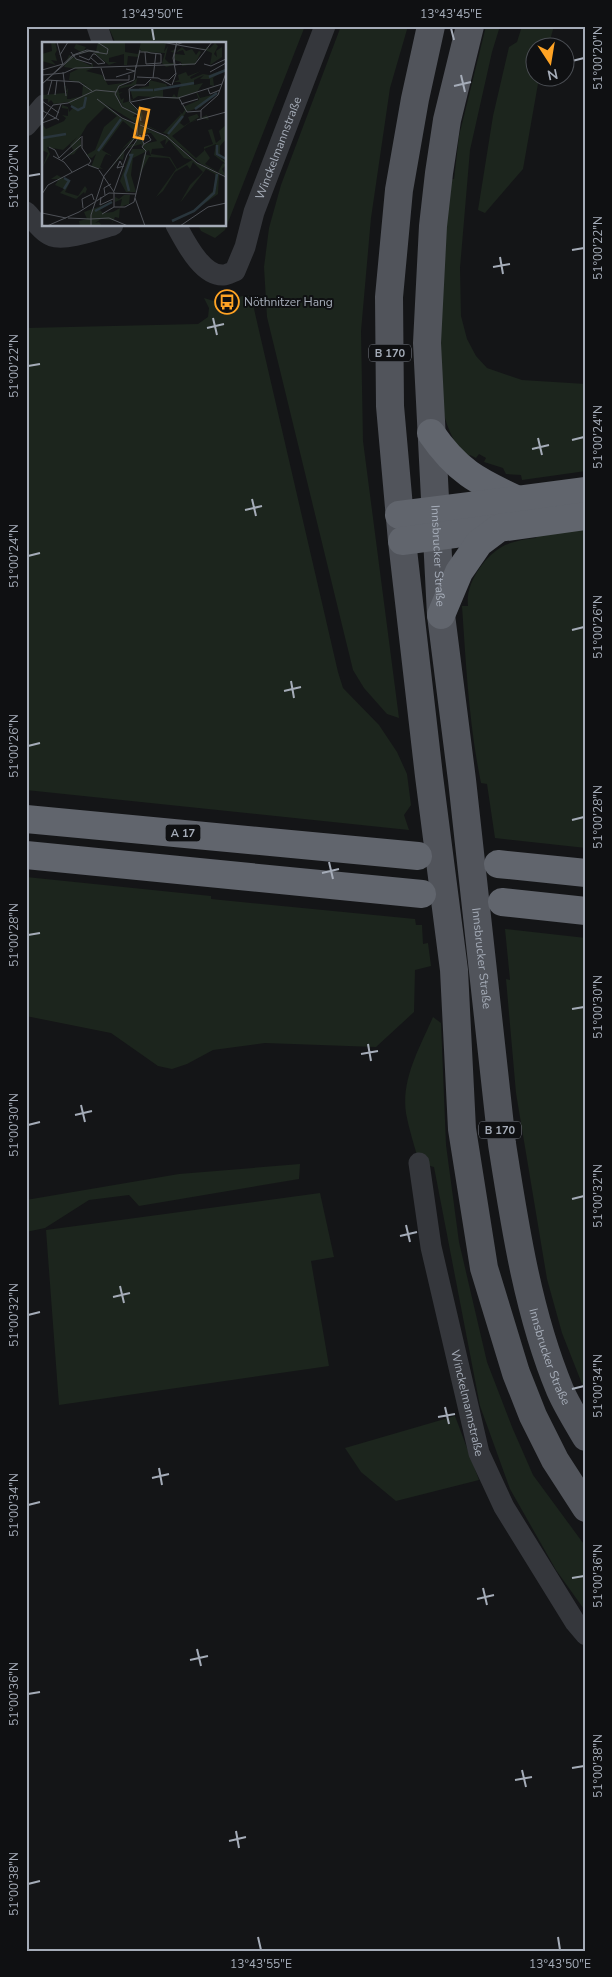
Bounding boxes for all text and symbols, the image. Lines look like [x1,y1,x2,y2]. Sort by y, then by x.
text: 13°43'50"E [121,6,183,22]
text: 13°43'45"E [420,6,482,22]
text: 51°00'20"N [590,26,606,90]
north arrow [524,38,574,88]
inset map [42,42,226,226]
text: N [545,64,560,85]
street label: Winckelmannstraße [252,94,305,202]
text: 51°00'20"N [6,144,22,208]
text: 51°00'22"N [590,216,606,280]
bus stop icon: Nöthnitzer Hang [214,289,240,315]
place label: Nöthnitzer Hang [244,294,333,310]
text: 51°00'22"N [6,334,22,398]
road number: B 170 [369,344,411,362]
text: 51°00'24"N [590,405,606,469]
street label: Innsbrucker Straße [427,505,449,607]
text: 51°00'24"N [6,524,22,588]
text: 51°00'26"N [590,595,606,659]
text: 51°00'26"N [6,714,22,778]
text: 51°00'28"N [590,785,606,849]
road number: A 17 [166,824,200,841]
text: 51°00'28"N [6,903,22,967]
street label: Innsbrucker Straße [468,907,495,1010]
text: 51°00'30"N [590,975,606,1039]
text: 51°00'30"N [6,1093,22,1157]
road number: B 170 [479,1122,521,1138]
text: 51°00'32"N [590,1164,606,1228]
text: 51°00'32"N [6,1283,22,1347]
street label: Innsbrucker Straße [525,1306,574,1408]
street label: Winckelmannstraße [447,1348,487,1458]
text: 51°00'34"N [590,1354,606,1418]
text: 51°00'34"N [6,1473,22,1537]
text: 51°00'36"N [590,1544,606,1608]
text: 51°00'36"N [6,1662,22,1726]
text: 51°00'38"N [590,1734,606,1798]
text: 51°00'38"N [6,1852,22,1916]
text: 13°43'55"E [230,1956,292,1972]
text: 13°43'50"E [529,1956,591,1972]

